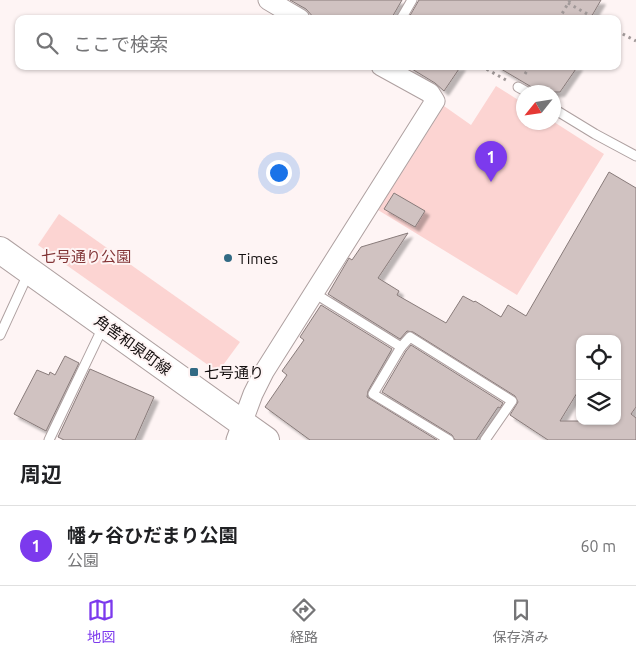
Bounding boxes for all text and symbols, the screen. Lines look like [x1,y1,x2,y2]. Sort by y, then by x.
search box [15,15,621,70]
icon: search [33,29,61,57]
text: ここで検索 [73,33,168,55]
north arrow [516,85,561,130]
pin: 1 [475,141,507,182]
your location [266,160,292,186]
park label: 七号通り公園 [41,248,131,265]
place label: Times [238,250,278,267]
marker: Times [222,252,234,264]
street label: 角筈和泉町線 [92,312,174,378]
map controls [576,335,621,425]
button: locate [576,335,621,380]
place label: 七号通り [204,364,264,381]
marker: 七号通り [188,366,200,378]
button: layers [576,380,621,425]
text: 周辺 [20,462,62,486]
text: 幡ヶ谷ひだまり公園 [67,524,238,546]
text: 1 [31,537,41,555]
text: 60 m [580,537,616,555]
text: 公園 [67,551,99,569]
tab: 地図 [87,596,115,646]
tab: 経路 [290,596,318,646]
tab: 保存済み [493,596,549,646]

